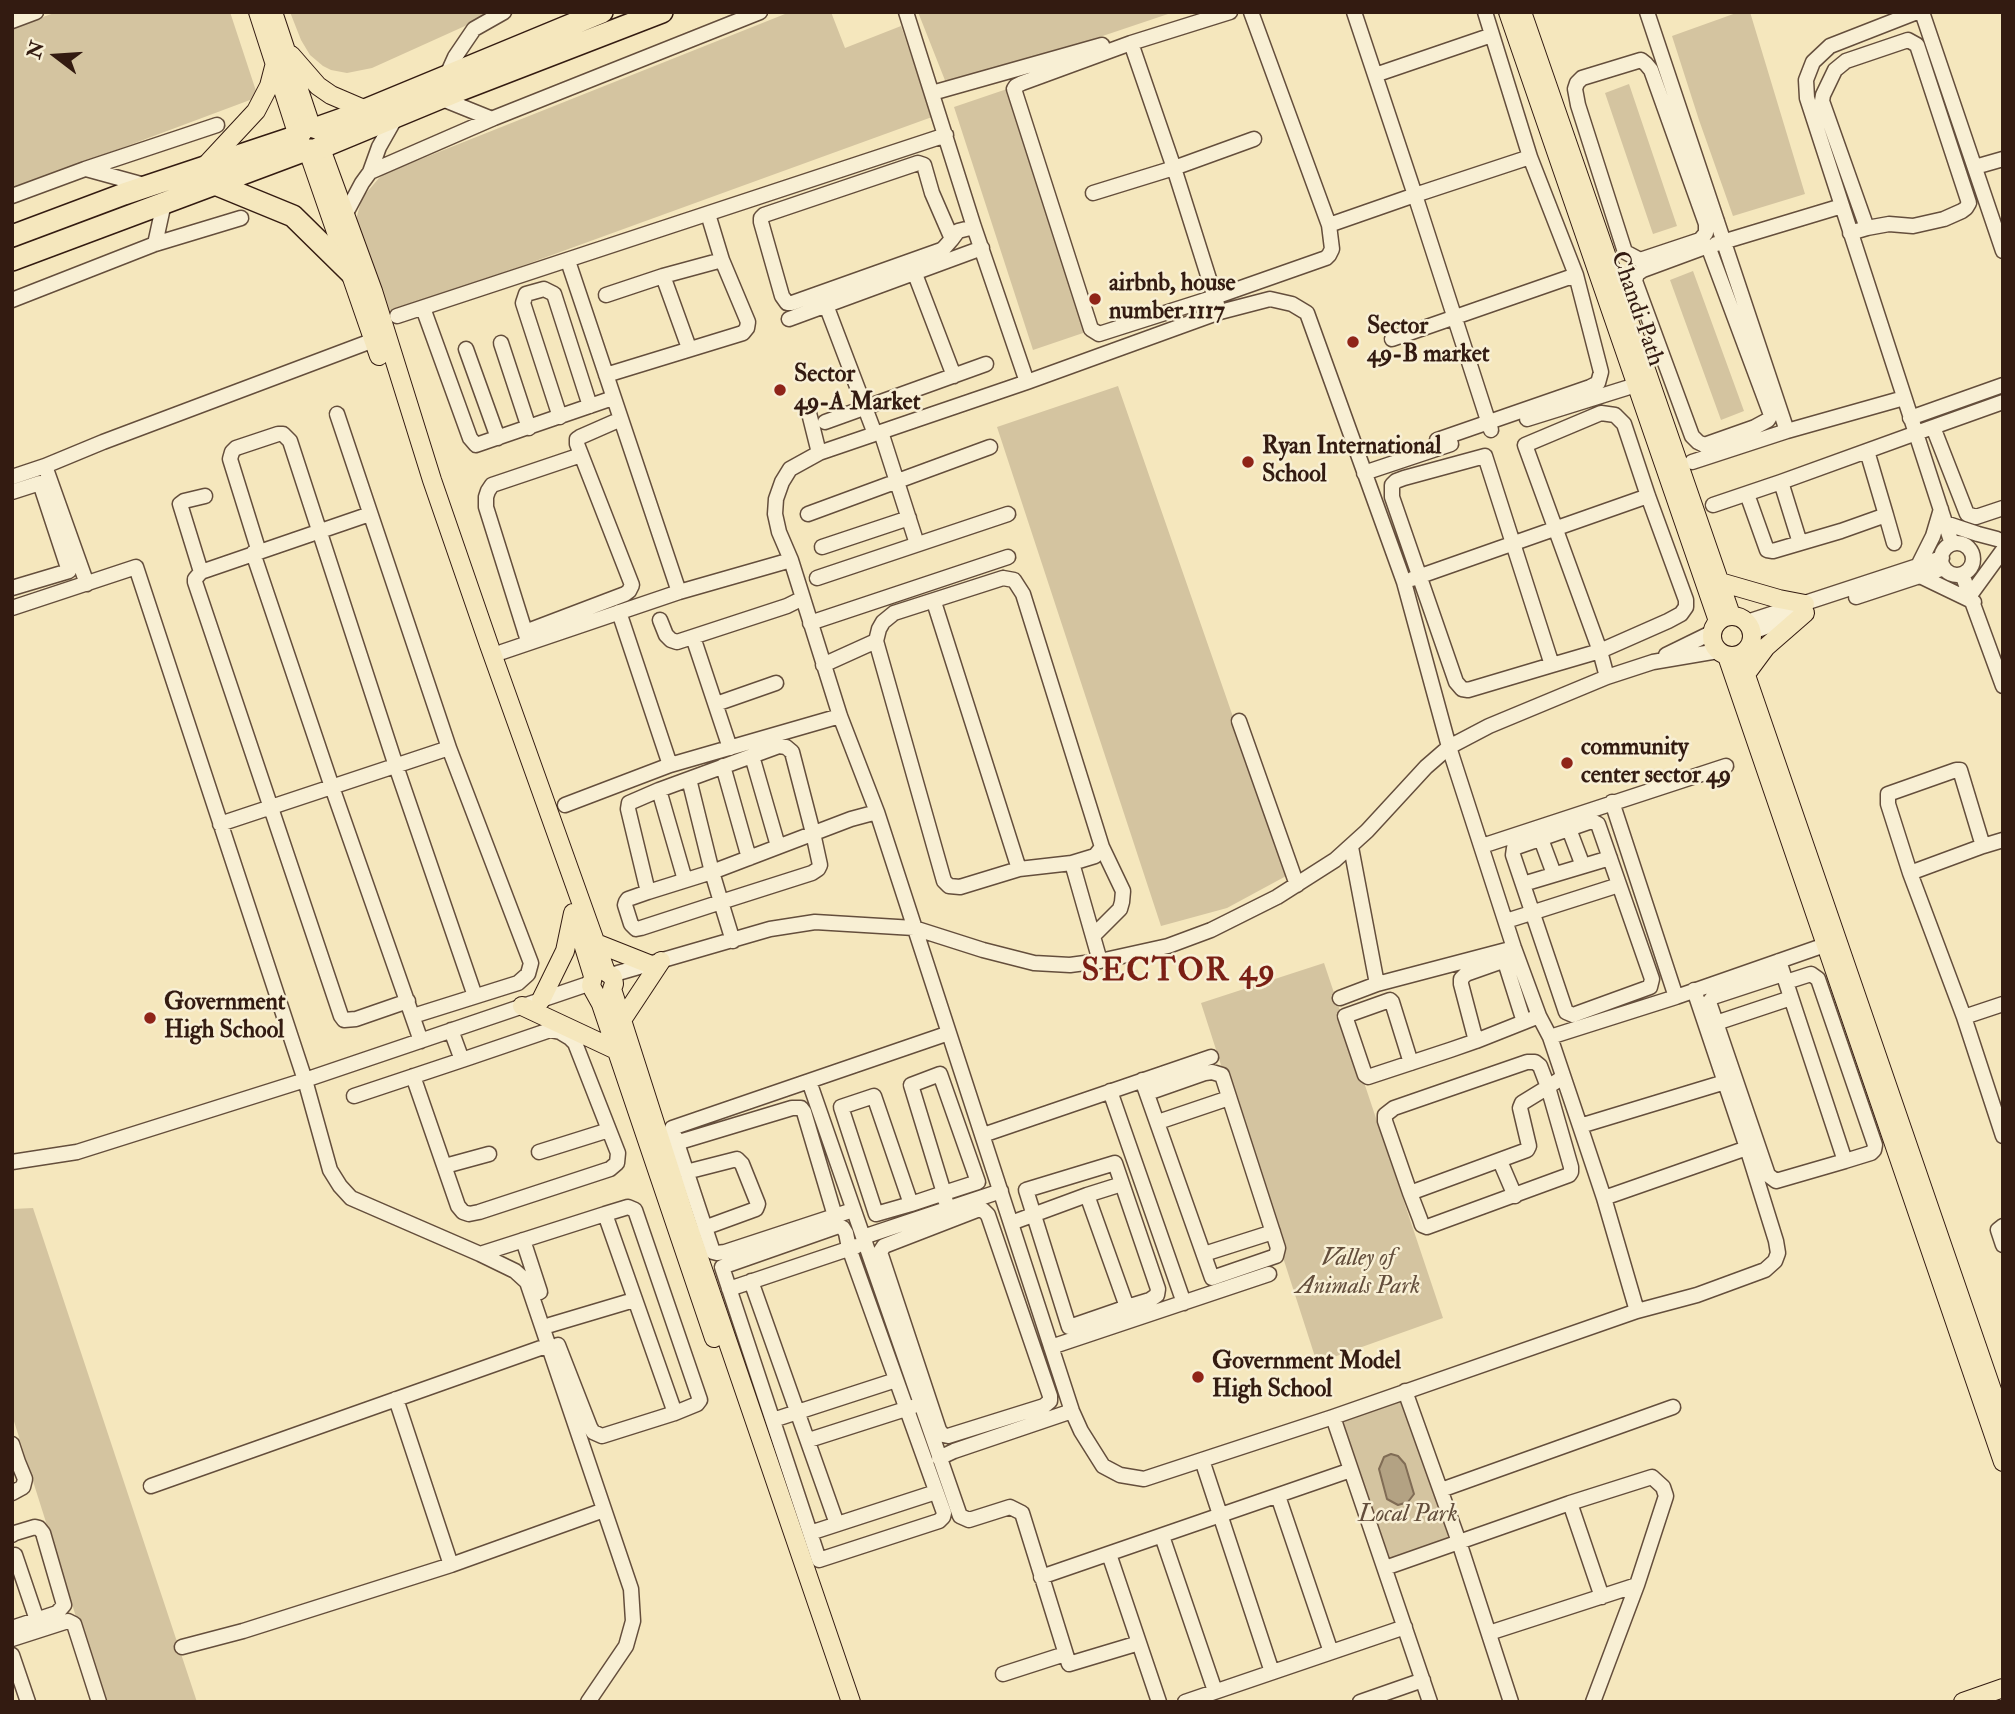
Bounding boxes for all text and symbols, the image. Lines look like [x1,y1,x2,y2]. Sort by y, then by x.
north arrow [21,21,91,91]
text: N [22,38,50,62]
street label: Chandi Path [1603,248,1669,370]
place label: airbnb, house number 1117 [1109,271,1236,327]
marker: airbnb, house number 1117 [1087,291,1103,307]
place label: Sector 49-B market [1367,314,1489,370]
marker: Sector 49-B market [1345,334,1361,350]
place label: Sector 49-A Market [794,362,920,418]
marker: Sector 49-A Market [772,382,788,398]
place label: Ryan International School [1262,434,1441,490]
marker: Ryan International School [1240,454,1256,470]
place label: community center sector 49 [1581,735,1731,791]
marker: community center sector 49 [1559,755,1575,771]
district label: SECTOR 49 [1083,954,1275,992]
place label: Government High School [164,990,286,1046]
marker: Government High School [142,1010,158,1026]
park label: Valley of Animals Park [1296,1246,1420,1302]
place label: Government Model High School [1212,1349,1401,1405]
marker: Government Model High School [1190,1369,1206,1385]
park label: Local Park [1358,1502,1458,1530]

